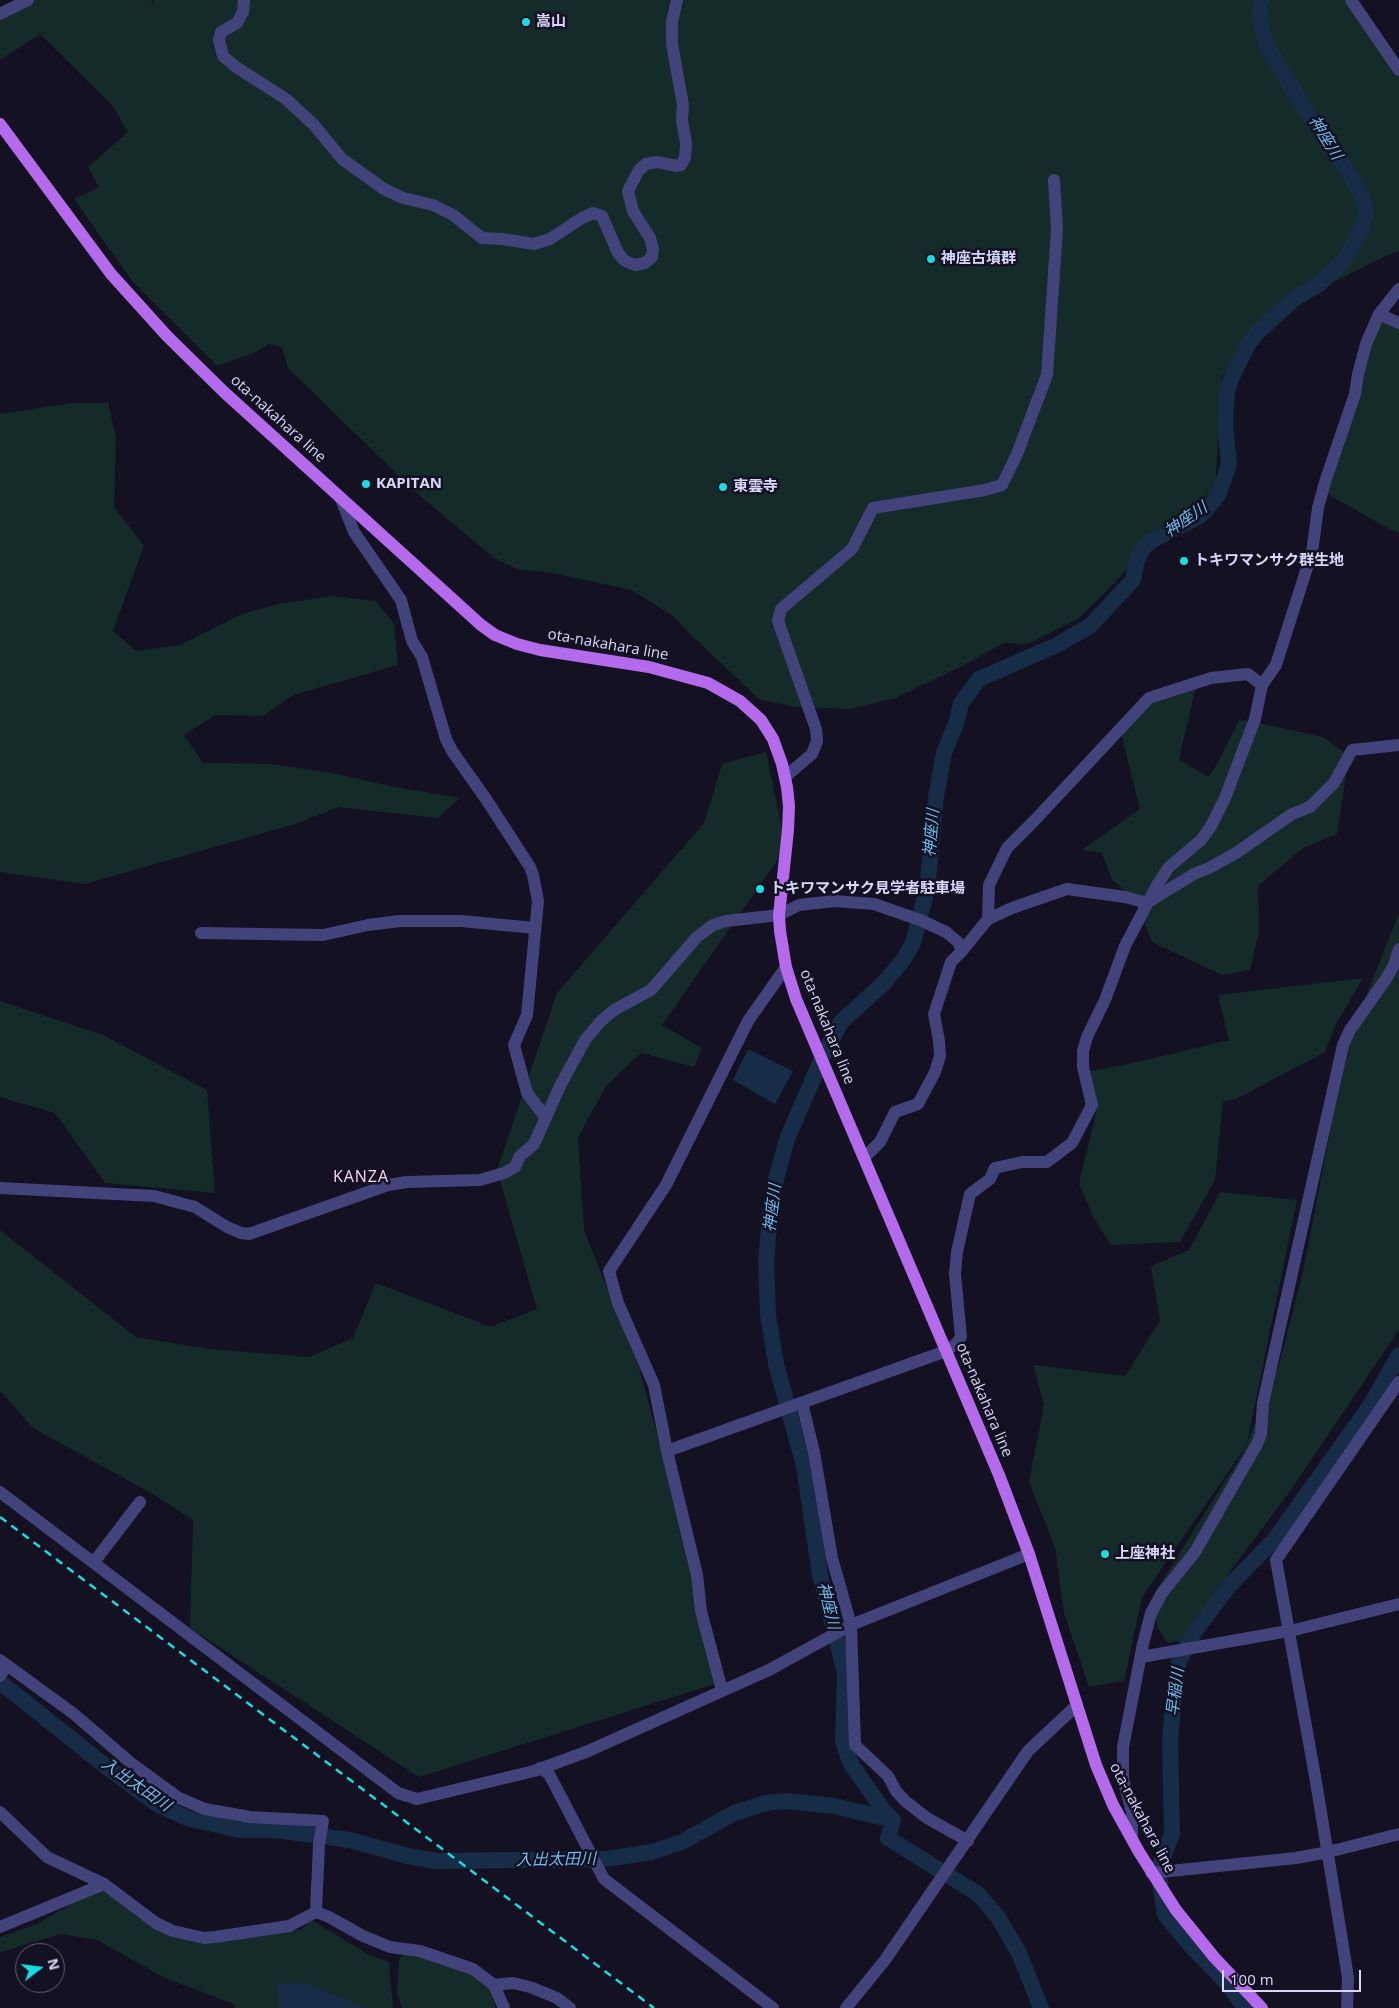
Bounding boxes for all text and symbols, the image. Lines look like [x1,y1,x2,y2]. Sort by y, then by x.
place label: 嵩山 [536,13,566,31]
marker: 嵩山 [520,16,532,28]
water label: 神座川 [1304,113,1346,163]
place label: 神座古墳群 [941,250,1016,268]
marker: 神座古墳群 [925,253,937,265]
street label: ota-nakahara line [227,371,329,467]
place label: KAPITAN [376,475,442,493]
marker: KAPITAN [360,478,372,490]
place label: 東雲寺 [733,478,778,496]
marker: 東雲寺 [717,481,729,493]
water label: 神座川 [1161,498,1211,542]
place label: トキワマンサク群生地 [1194,552,1344,570]
marker: トキワマンサク群生地 [1178,555,1190,567]
street label: ota-nakahara line [546,626,670,664]
water label: 神座川 [920,808,944,858]
place label: トキワマンサク見学者駐車場 [770,880,965,898]
marker: トキワマンサク見学者駐車場 [754,883,766,895]
street label: ota-nakahara line [796,967,858,1087]
district label: KANZA [332,1167,390,1187]
water label: 神座川 [761,1183,785,1233]
street label: ota-nakahara line [952,1340,1016,1460]
place label: 上座神社 [1115,1545,1175,1563]
marker: 上座神社 [1099,1548,1111,1560]
water label: 神座川 [813,1580,843,1632]
water label: 早稲川 [1164,1667,1188,1717]
water label: 入出太田川 [98,1754,174,1816]
street label: ota-nakahara line [1105,1760,1179,1876]
water label: 入出太田川 [516,1850,596,1870]
north arrow [15,1943,65,1993]
text: N [43,1956,65,1972]
scale bar [1224,1960,1363,1992]
text: 100 m [1230,1969,1274,1989]

